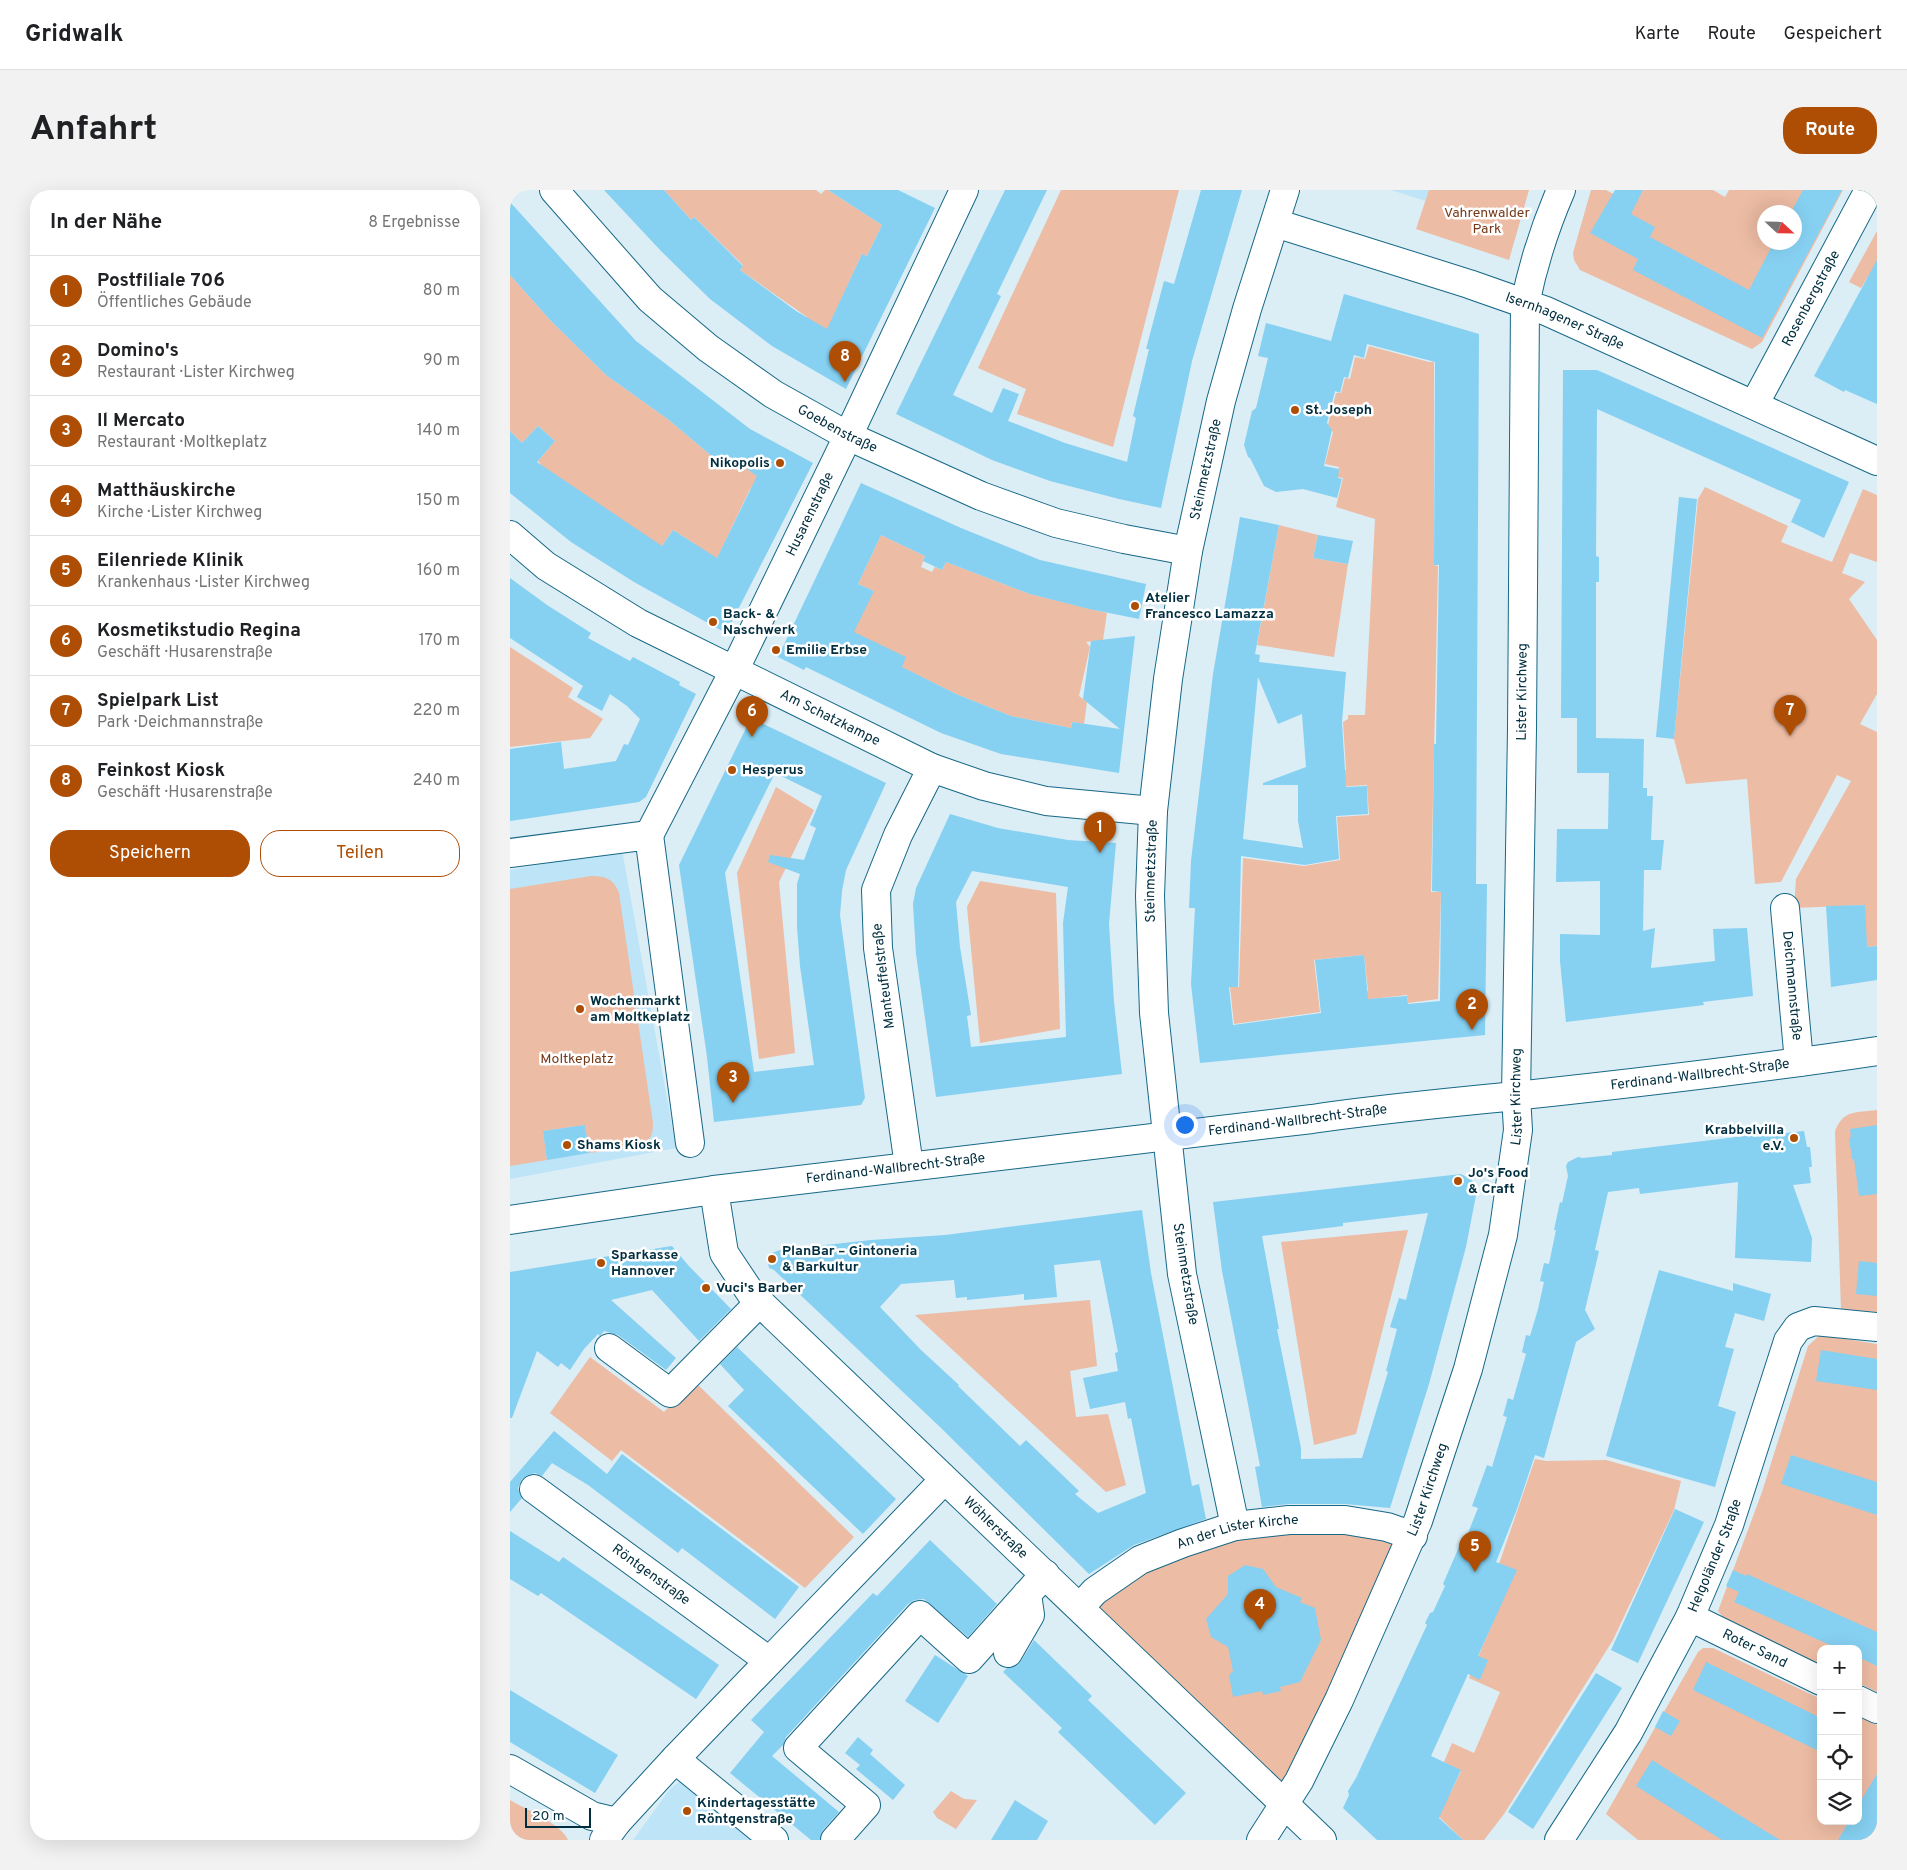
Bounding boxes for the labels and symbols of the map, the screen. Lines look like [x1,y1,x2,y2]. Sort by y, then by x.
park label: Vahrenwalder Park [1444,205,1531,238]
north arrow [1757,205,1802,250]
street label: Rosenbergstraße [1778,247,1844,349]
street label: Isernhagener Straße [1503,289,1627,354]
pin: 8 [829,341,861,382]
street label: Goebenstraße [794,401,880,457]
place label: St. Joseph [1305,402,1372,419]
marker: St. Joseph [1289,404,1301,416]
street label: Steinmetzstraße [1187,417,1225,522]
place label: Nikopolis [710,455,770,472]
marker: Nikopolis [774,457,786,469]
street label: Husarenstraße [782,469,838,559]
place label: Atelier Francesco Lamazza [1145,590,1274,623]
marker: Atelier Francesco Lamazza [1129,600,1141,612]
place label: Back- & Naschwerk [723,606,795,639]
marker: Back- & Naschwerk [707,616,719,628]
place label: Emilie Erbse [786,642,867,659]
street label: Lister Kirchweg [1513,643,1531,741]
marker: Emilie Erbse [770,644,782,656]
street label: Am Schatzkampe [777,686,883,750]
pin: 7 [1774,695,1806,736]
pin: 6 [736,696,768,737]
place label: Hesperus [742,762,804,779]
marker: Hesperus [726,764,738,776]
pin: 1 [1084,812,1116,853]
street label: Steinmetzstraße [1141,819,1161,923]
street label: Manteuffelstraße [869,922,899,1030]
street label: Deichmannstraße [1779,930,1806,1041]
pin: 2 [1456,989,1488,1030]
place label: Wochenmarkt am Moltkeplatz [590,993,690,1026]
marker: Wochenmarkt am Moltkeplatz [574,1003,586,1015]
street label: Lister Kirchweg [1507,1048,1527,1147]
park label: Moltkeplatz [540,1051,614,1068]
street label: Ferdinand-Wallbrecht-Straße [1610,1055,1791,1094]
pin: 3 [717,1062,749,1103]
street label: Ferdinand-Wallbrecht-Straße [1207,1101,1388,1140]
your location [1172,1112,1198,1138]
place label: Krabbelvilla e.V. [1705,1122,1784,1155]
marker: Krabbelvilla e.V. [1788,1132,1800,1144]
place label: Shams Kiosk [577,1137,661,1154]
marker: Shams Kiosk [561,1139,573,1151]
street label: Ferdinand-Wallbrecht-Straße [805,1149,986,1188]
place label: Jo's Food & Craft [1468,1165,1529,1198]
marker: Jo's Food & Craft [1452,1175,1464,1187]
street label: Steinmetzstraße [1169,1222,1201,1326]
place label: PlanBar – Gintoneria & Barkultur [782,1243,917,1276]
place label: Sparkasse Hannover [611,1247,678,1280]
marker: PlanBar – Gintoneria & Barkultur [766,1253,778,1265]
marker: Sparkasse Hannover [595,1257,607,1269]
place label: Vuci's Barber [716,1280,803,1297]
marker: Vuci's Barber [700,1282,712,1294]
street label: Lister Kirchweg [1404,1441,1452,1539]
street label: Wöhlerstraße [960,1493,1031,1563]
street label: Helgoländer Straße [1684,1497,1745,1615]
street label: An der Lister Kirche [1174,1511,1299,1553]
pin: 5 [1459,1531,1491,1572]
street label: Röntgenstraße [609,1540,693,1609]
pin: 4 [1244,1589,1276,1630]
street label: Roter Sand [1719,1626,1790,1672]
place label: Kindertagesstätte Röntgenstraße [697,1795,816,1828]
scale bar [525,1805,591,1828]
marker: Kindertagesstätte Röntgenstraße [681,1805,693,1817]

